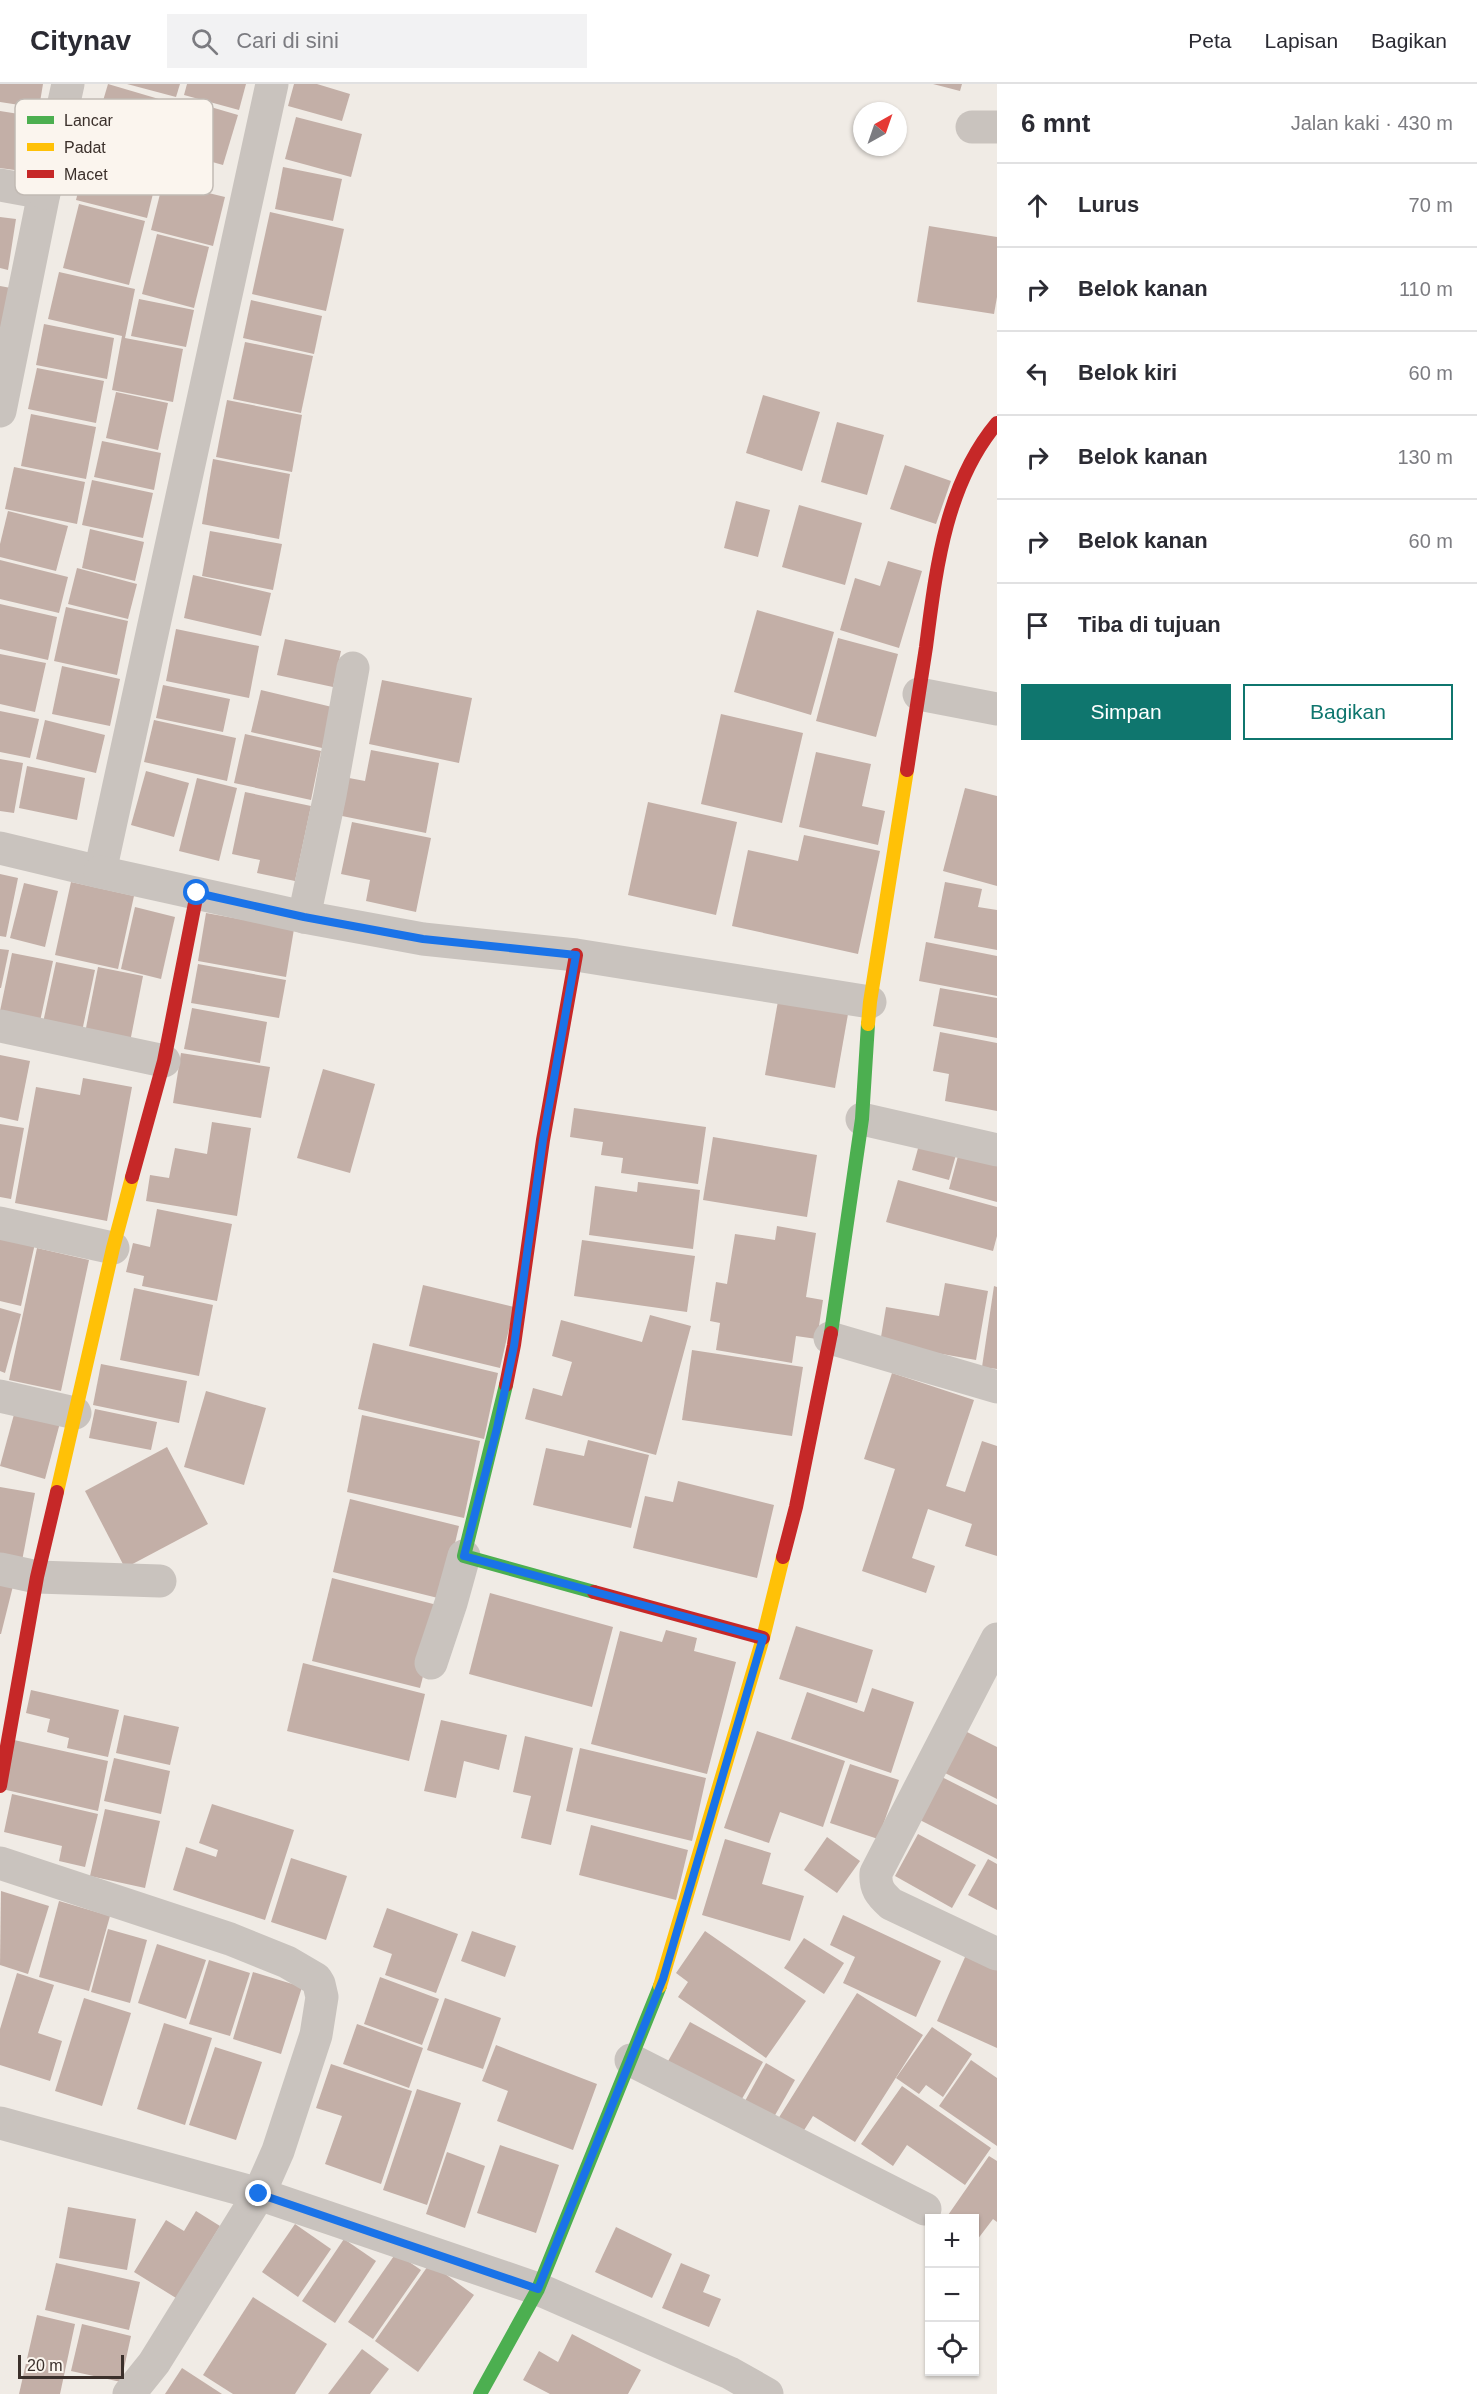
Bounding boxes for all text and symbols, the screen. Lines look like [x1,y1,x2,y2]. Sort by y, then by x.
search box [167,14,587,68]
text: Citynav [30,25,131,56]
icon: search [188,25,221,58]
text: Cari di sini [236,28,339,53]
text: Peta [1188,29,1232,52]
text: Lapisan [1265,29,1338,52]
text: Bagikan [1371,29,1447,52]
legend [15,99,213,195]
north arrow [853,102,907,156]
text: 6 mnt [1021,108,1090,138]
text: Lancar [64,112,114,129]
text: Jalan kaki · 430 m [1291,112,1453,134]
text: Padat [64,139,106,156]
text: Macet [64,166,108,183]
icon: ahead [1021,189,1054,222]
text: Lurus [1078,192,1139,217]
text: 70 m [1409,194,1453,216]
icon: right [1021,273,1054,306]
text: Belok kanan [1078,276,1208,301]
text: 110 m [1399,278,1453,300]
icon: left [1021,357,1054,390]
text: Belok kiri [1078,360,1177,385]
text: 60 m [1409,362,1453,384]
icon: right [1021,441,1054,474]
text: Belok kanan [1078,444,1208,469]
text: 130 m [1397,446,1453,468]
icon: right [1021,525,1054,558]
text: Belok kanan [1078,528,1208,553]
text: 60 m [1409,530,1453,552]
icon: arrive [1021,609,1054,642]
text: Tiba di tujuan [1078,612,1221,637]
button: Simpan [1021,684,1231,740]
button: Bagikan [1243,684,1453,740]
route start [183,879,209,905]
route end [245,2180,271,2206]
map controls [925,2214,979,2376]
button: + [925,2214,979,2268]
button: − [925,2268,979,2322]
button: locate [925,2322,979,2376]
scale bar [18,2352,124,2380]
text: 20 m [27,2357,63,2374]

